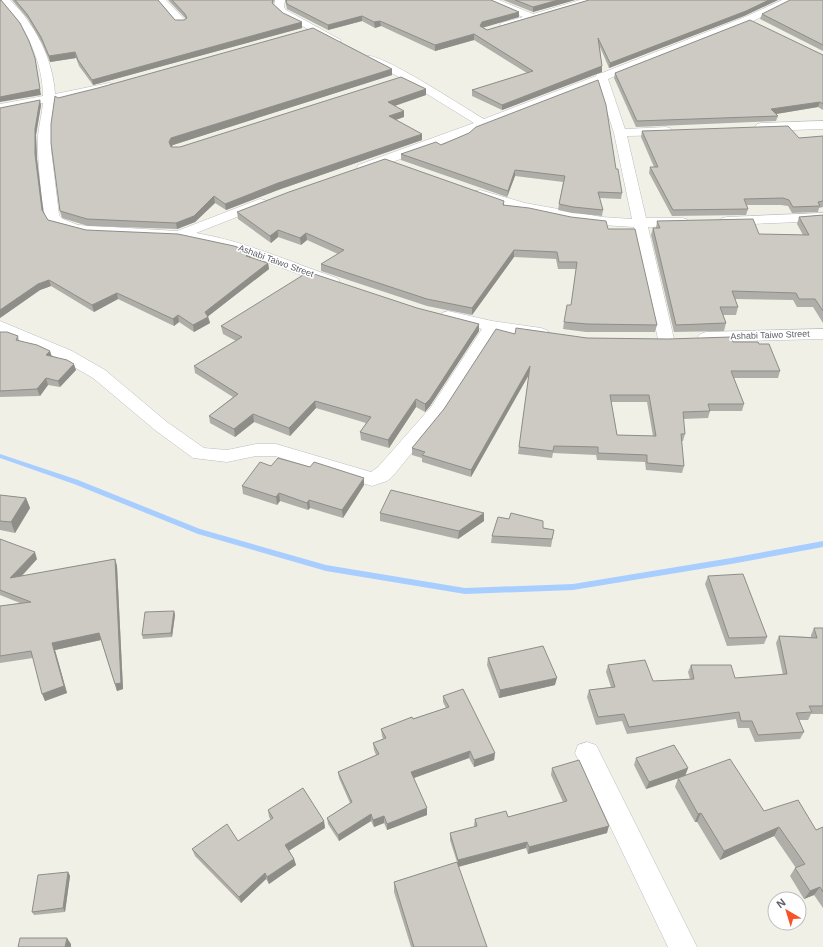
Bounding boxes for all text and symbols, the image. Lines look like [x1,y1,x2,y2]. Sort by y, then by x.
street label: Ashabi Taiwo Street [237,243,315,279]
street label: Ashabi Taiwo Street [730,329,810,341]
north arrow [767,891,807,931]
text: N [774,896,788,910]

